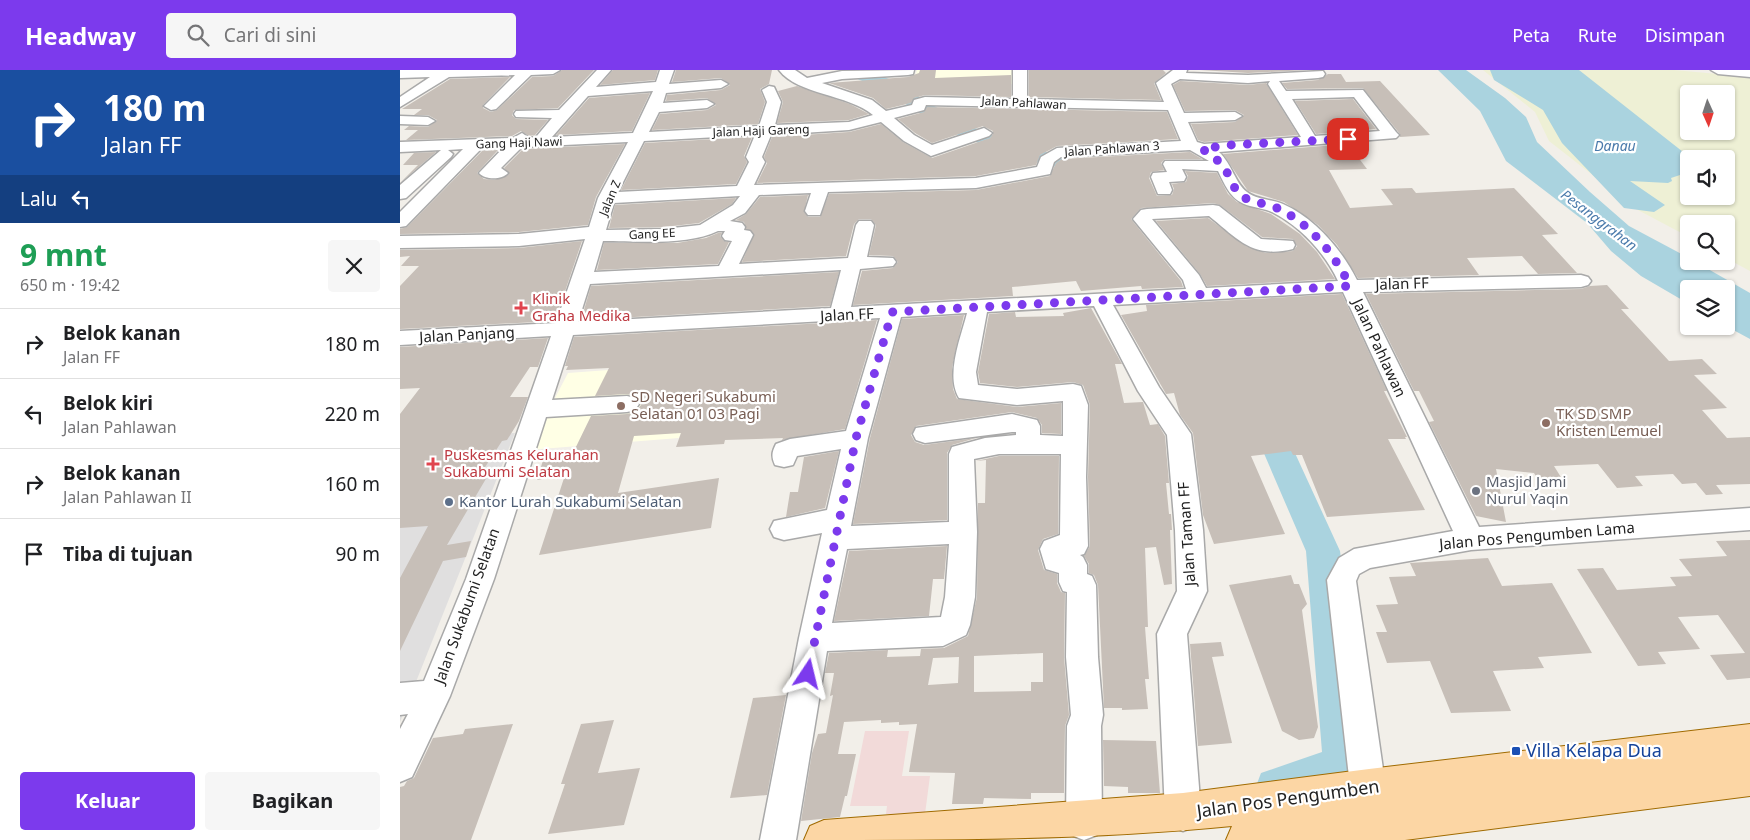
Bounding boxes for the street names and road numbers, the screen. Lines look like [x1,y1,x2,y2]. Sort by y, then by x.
street label: Jalan Pahlawan [980,92,1067,113]
street label: Jalan Haji Gareng [711,120,810,141]
street label: Gang Haji Nawi [475,132,563,153]
street label: Jalan Pahlawan 3 [1063,137,1160,160]
street label: Jalan Z [594,177,625,219]
street label: Gang EE [628,224,676,243]
street label: Jalan FF [1373,272,1429,294]
street label: Jalan Pahlawan [1347,293,1411,400]
street label: Jalan FF [818,303,874,325]
street label: Jalan Panjang [417,322,515,347]
street label: Jalan Taman FF [1172,481,1200,589]
street label: Jalan Pos Pengumben Lama [1436,516,1635,554]
street label: Jalan Sukabumi Selatan [428,525,504,688]
street label: Jalan Pos Pengumben [1193,773,1381,823]

